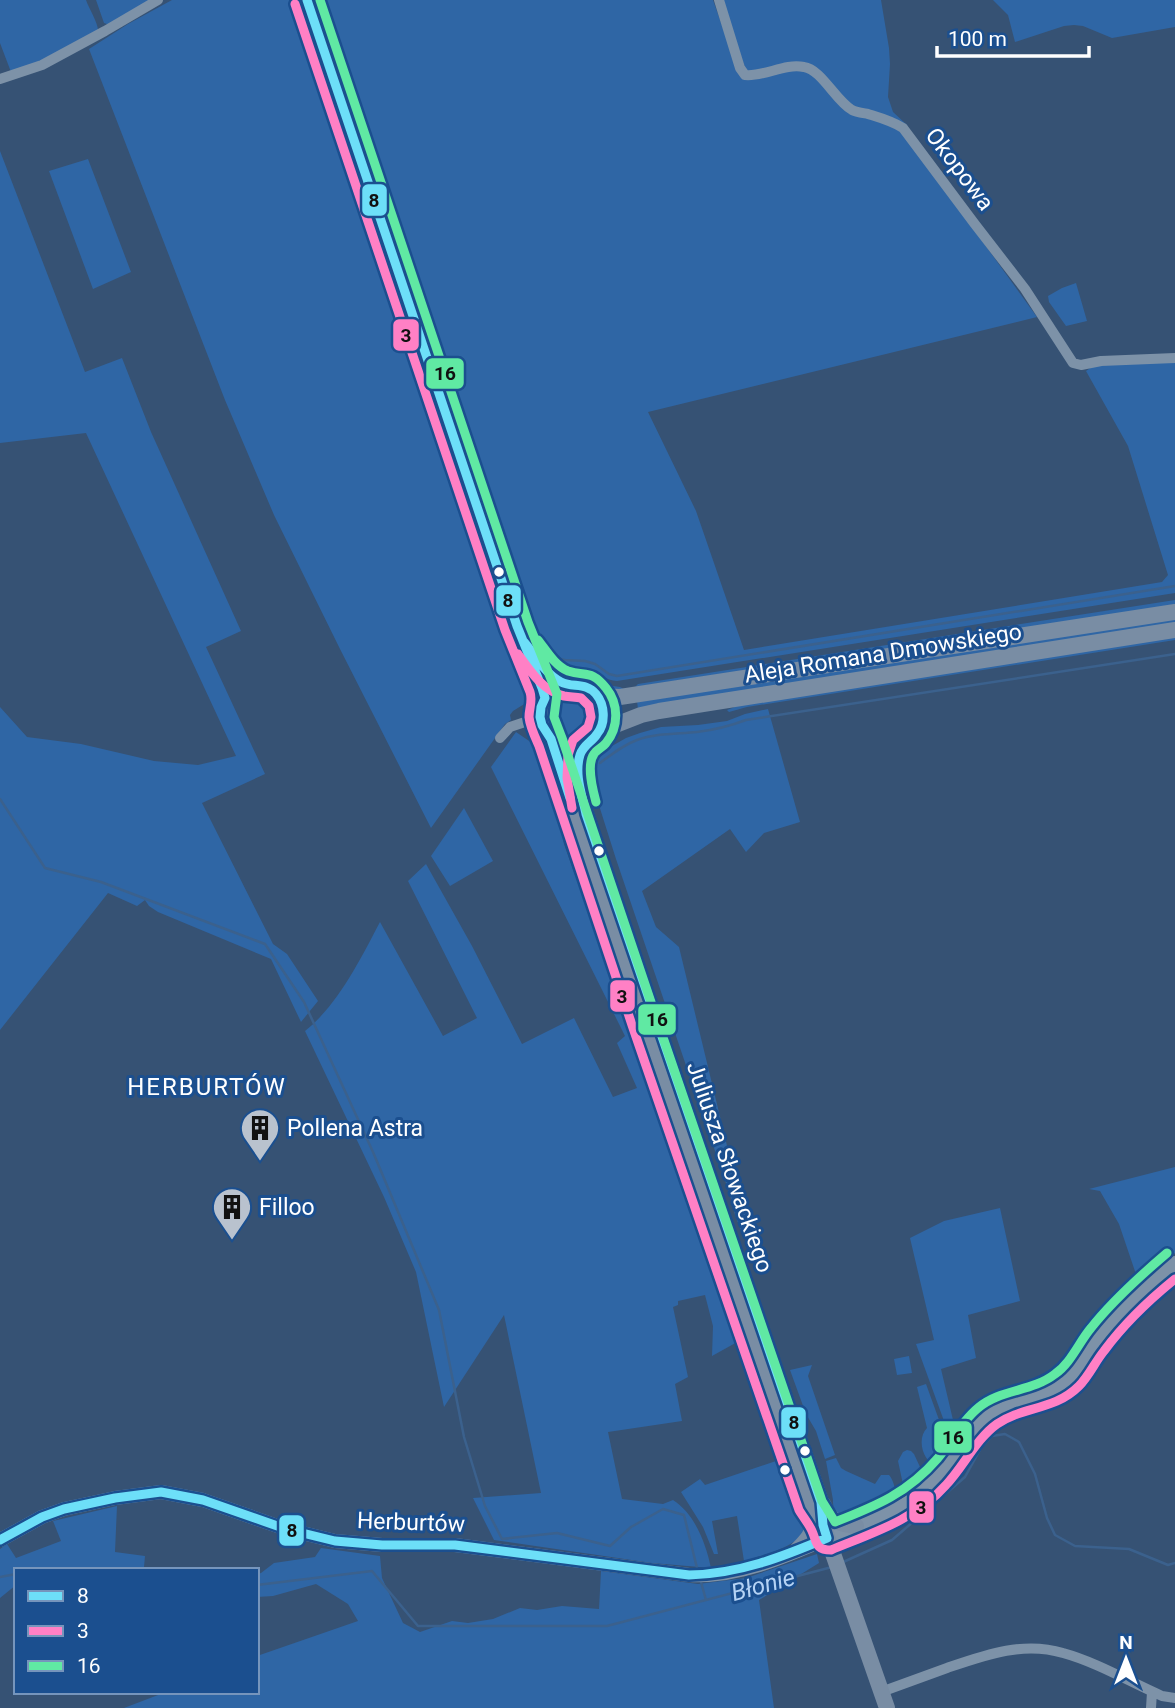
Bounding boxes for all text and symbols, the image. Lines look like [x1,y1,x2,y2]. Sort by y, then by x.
scale bar [937,14,1089,58]
text: 100 m [948,27,1007,51]
street label: Okopowa [920,123,999,216]
line badge: 8 [361,183,388,217]
text: 8 [369,189,380,212]
line badge: 3 [392,318,420,352]
text: 3 [401,324,411,347]
line badge: 16 [425,357,465,390]
text: 16 [434,362,456,385]
unlabelled marker [492,565,506,579]
line badge: 8 [495,584,522,617]
text: 8 [503,589,514,612]
street label: Aleja Romana Dmowskiego [742,618,1024,689]
unlabelled marker [592,844,606,858]
line badge: 3 [609,979,636,1013]
text: 3 [617,985,627,1008]
line badge: 16 [637,1003,677,1036]
text: 16 [646,1008,668,1031]
street label: Juliusza Słowackiego [681,1058,778,1276]
district label: HERBURTÓW [127,1073,287,1101]
building icon: Pollena Astra [239,1107,281,1162]
place label: Pollena Astra [287,1115,423,1142]
building icon: Filloo [211,1186,253,1241]
place label: Filloo [259,1194,315,1221]
line badge: 8 [780,1406,807,1439]
text: 8 [789,1411,800,1434]
line badge: 16 [933,1420,973,1454]
text: 16 [942,1426,964,1449]
unlabelled marker [798,1444,812,1458]
unlabelled marker [778,1463,792,1477]
line badge: 3 [908,1490,935,1524]
text: 3 [916,1496,926,1519]
street label: Herburtów [357,1507,465,1538]
line badge: 8 [278,1514,305,1547]
text: 8 [287,1519,298,1542]
water label: Błonie [728,1563,798,1607]
legend [14,1568,259,1694]
text: 8 [77,1584,89,1608]
text: 3 [77,1619,89,1643]
north arrow [1091,1624,1161,1694]
text: N [1119,1631,1133,1654]
text: 16 [77,1654,101,1678]

